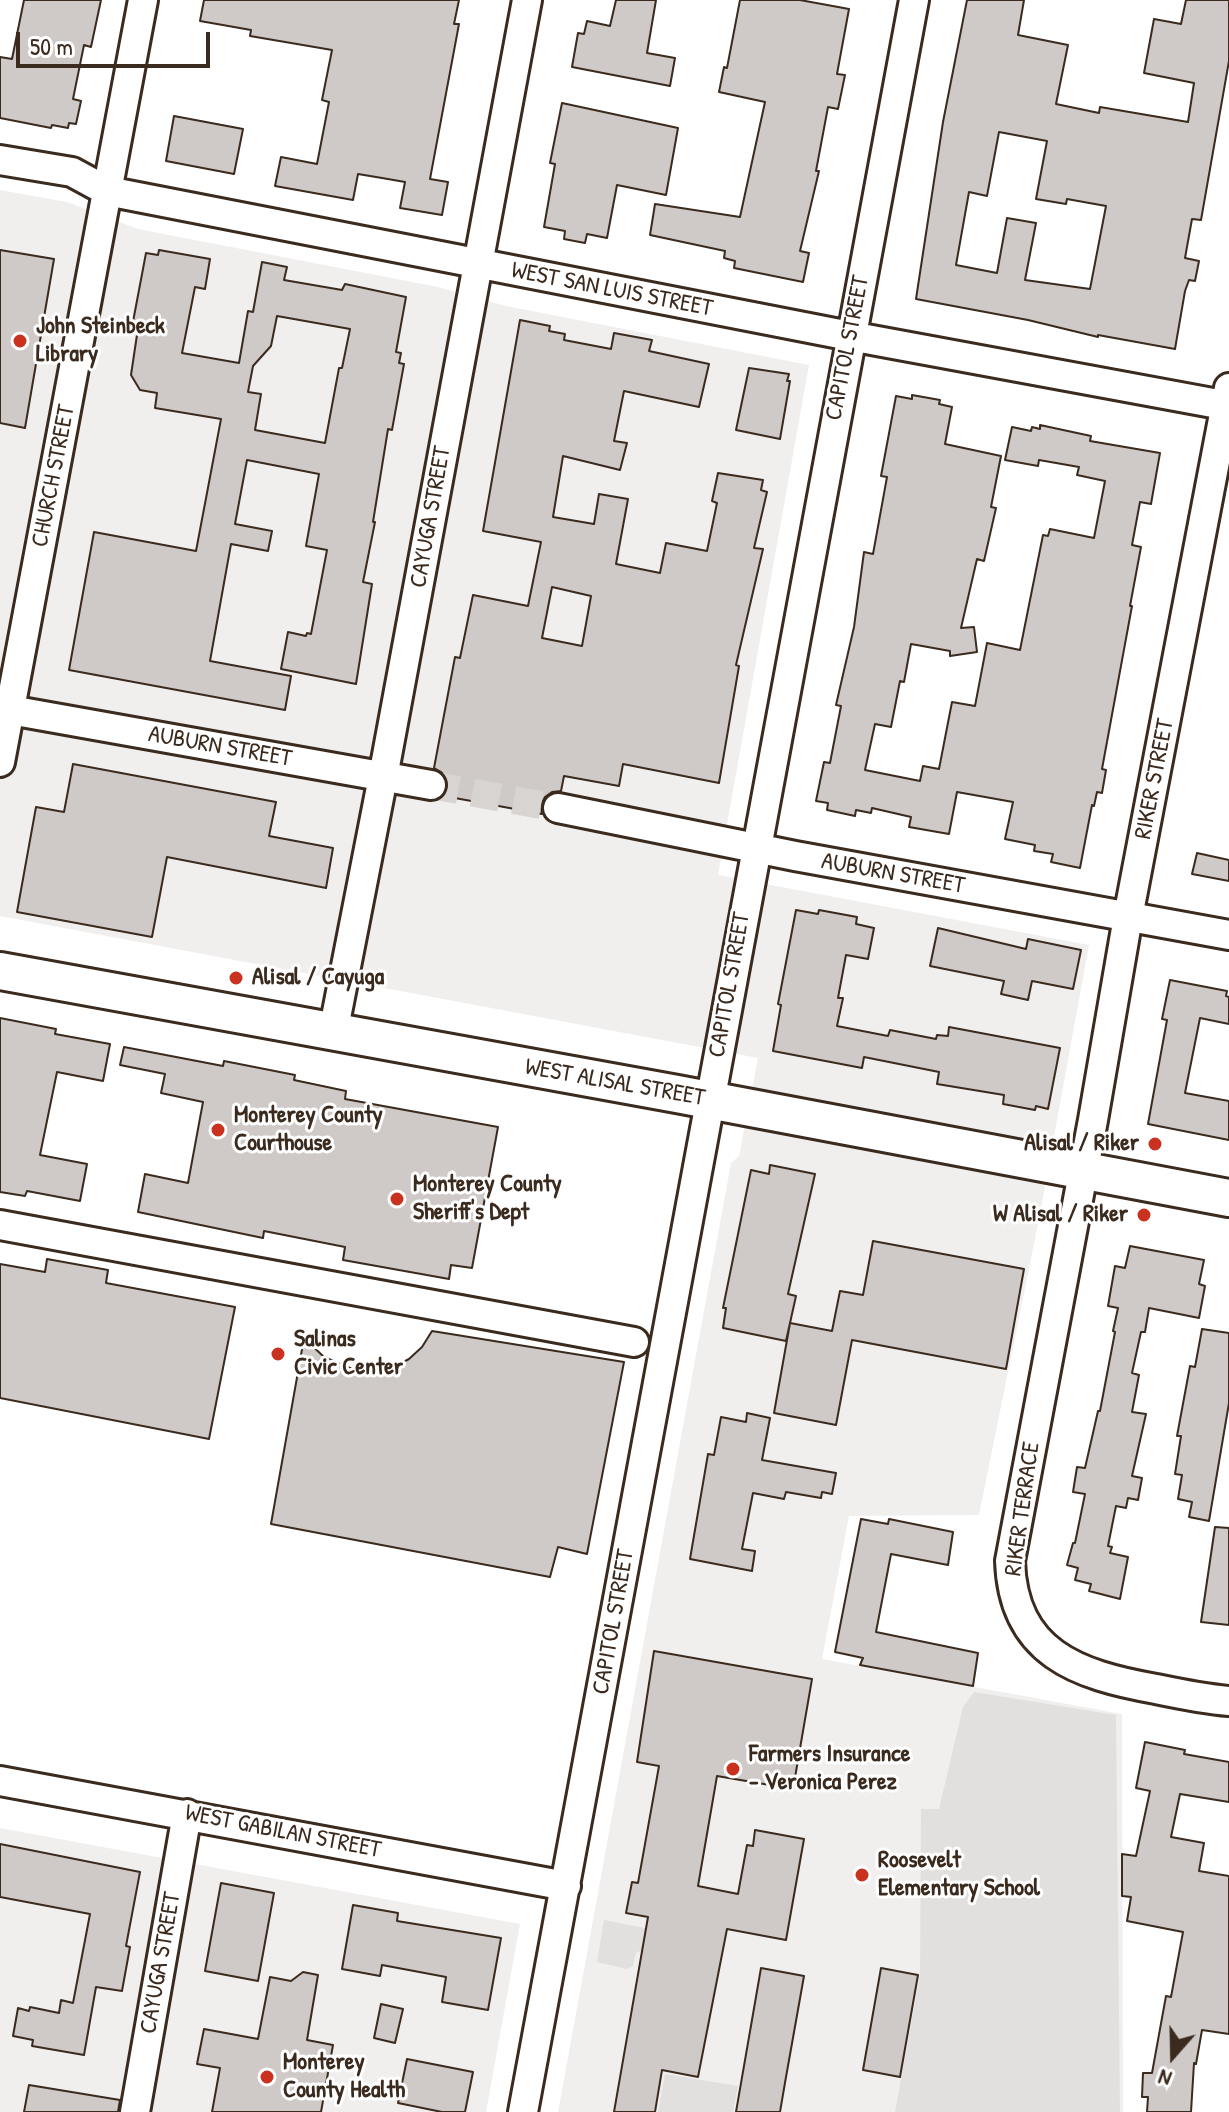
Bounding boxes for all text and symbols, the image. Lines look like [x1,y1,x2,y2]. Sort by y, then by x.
scale bar [20,16,214,66]
text: 50 m [30,30,73,62]
street label: WEST SAN LUIS STREET [509,256,715,324]
street label: CAPITOL STREET [820,273,876,423]
place label: John Steinbeck Library [36,313,165,369]
marker: John Steinbeck Library [11,332,29,350]
street label: CHURCH STREET [26,403,82,549]
street label: CAYUGA STREET [404,444,458,590]
street label: RIKER STREET [1129,717,1181,841]
street label: AUBURN STREET [146,720,294,774]
street label: AUBURN STREET [819,847,967,901]
street label: CAPITOL STREET [703,910,757,1060]
place label: Alisal / Cayuga [252,964,384,992]
marker: Alisal / Cayuga [227,969,245,987]
street label: WEST ALISAL STREET [523,1053,707,1113]
place label: Monterey County Courthouse [234,1102,383,1158]
marker: Monterey County Courthouse [209,1121,227,1139]
place label: Alisal / Riker [1024,1130,1139,1158]
marker: Alisal / Riker [1146,1135,1164,1153]
place label: Monterey County Sheriff's Dept [413,1171,562,1227]
marker: Monterey County Sheriff's Dept [388,1190,406,1208]
place label: W Alisal / Riker [993,1201,1128,1229]
marker: W Alisal / Riker [1135,1206,1153,1224]
place label: Salinas Civic Center [294,1326,403,1382]
marker: Salinas Civic Center [269,1345,287,1363]
street label: RIKER TERRACE [999,1440,1047,1578]
street label: CAPITOL STREET [587,1547,641,1697]
place label: Farmers Insurance - Veronica Perez [749,1741,910,1797]
marker: Farmers Insurance - Veronica Perez [724,1760,742,1778]
street label: WEST GABILAN STREET [183,1799,383,1865]
place label: Roosevelt Elementary School [878,1847,1040,1903]
marker: Roosevelt Elementary School [853,1866,871,1884]
street label: CAYUGA STREET [134,1890,188,2036]
north arrow [1133,2016,1213,2096]
place label: Monterey County Health [283,2049,405,2105]
text: N [1154,2062,1175,2095]
marker: Monterey County Health [258,2068,276,2086]

